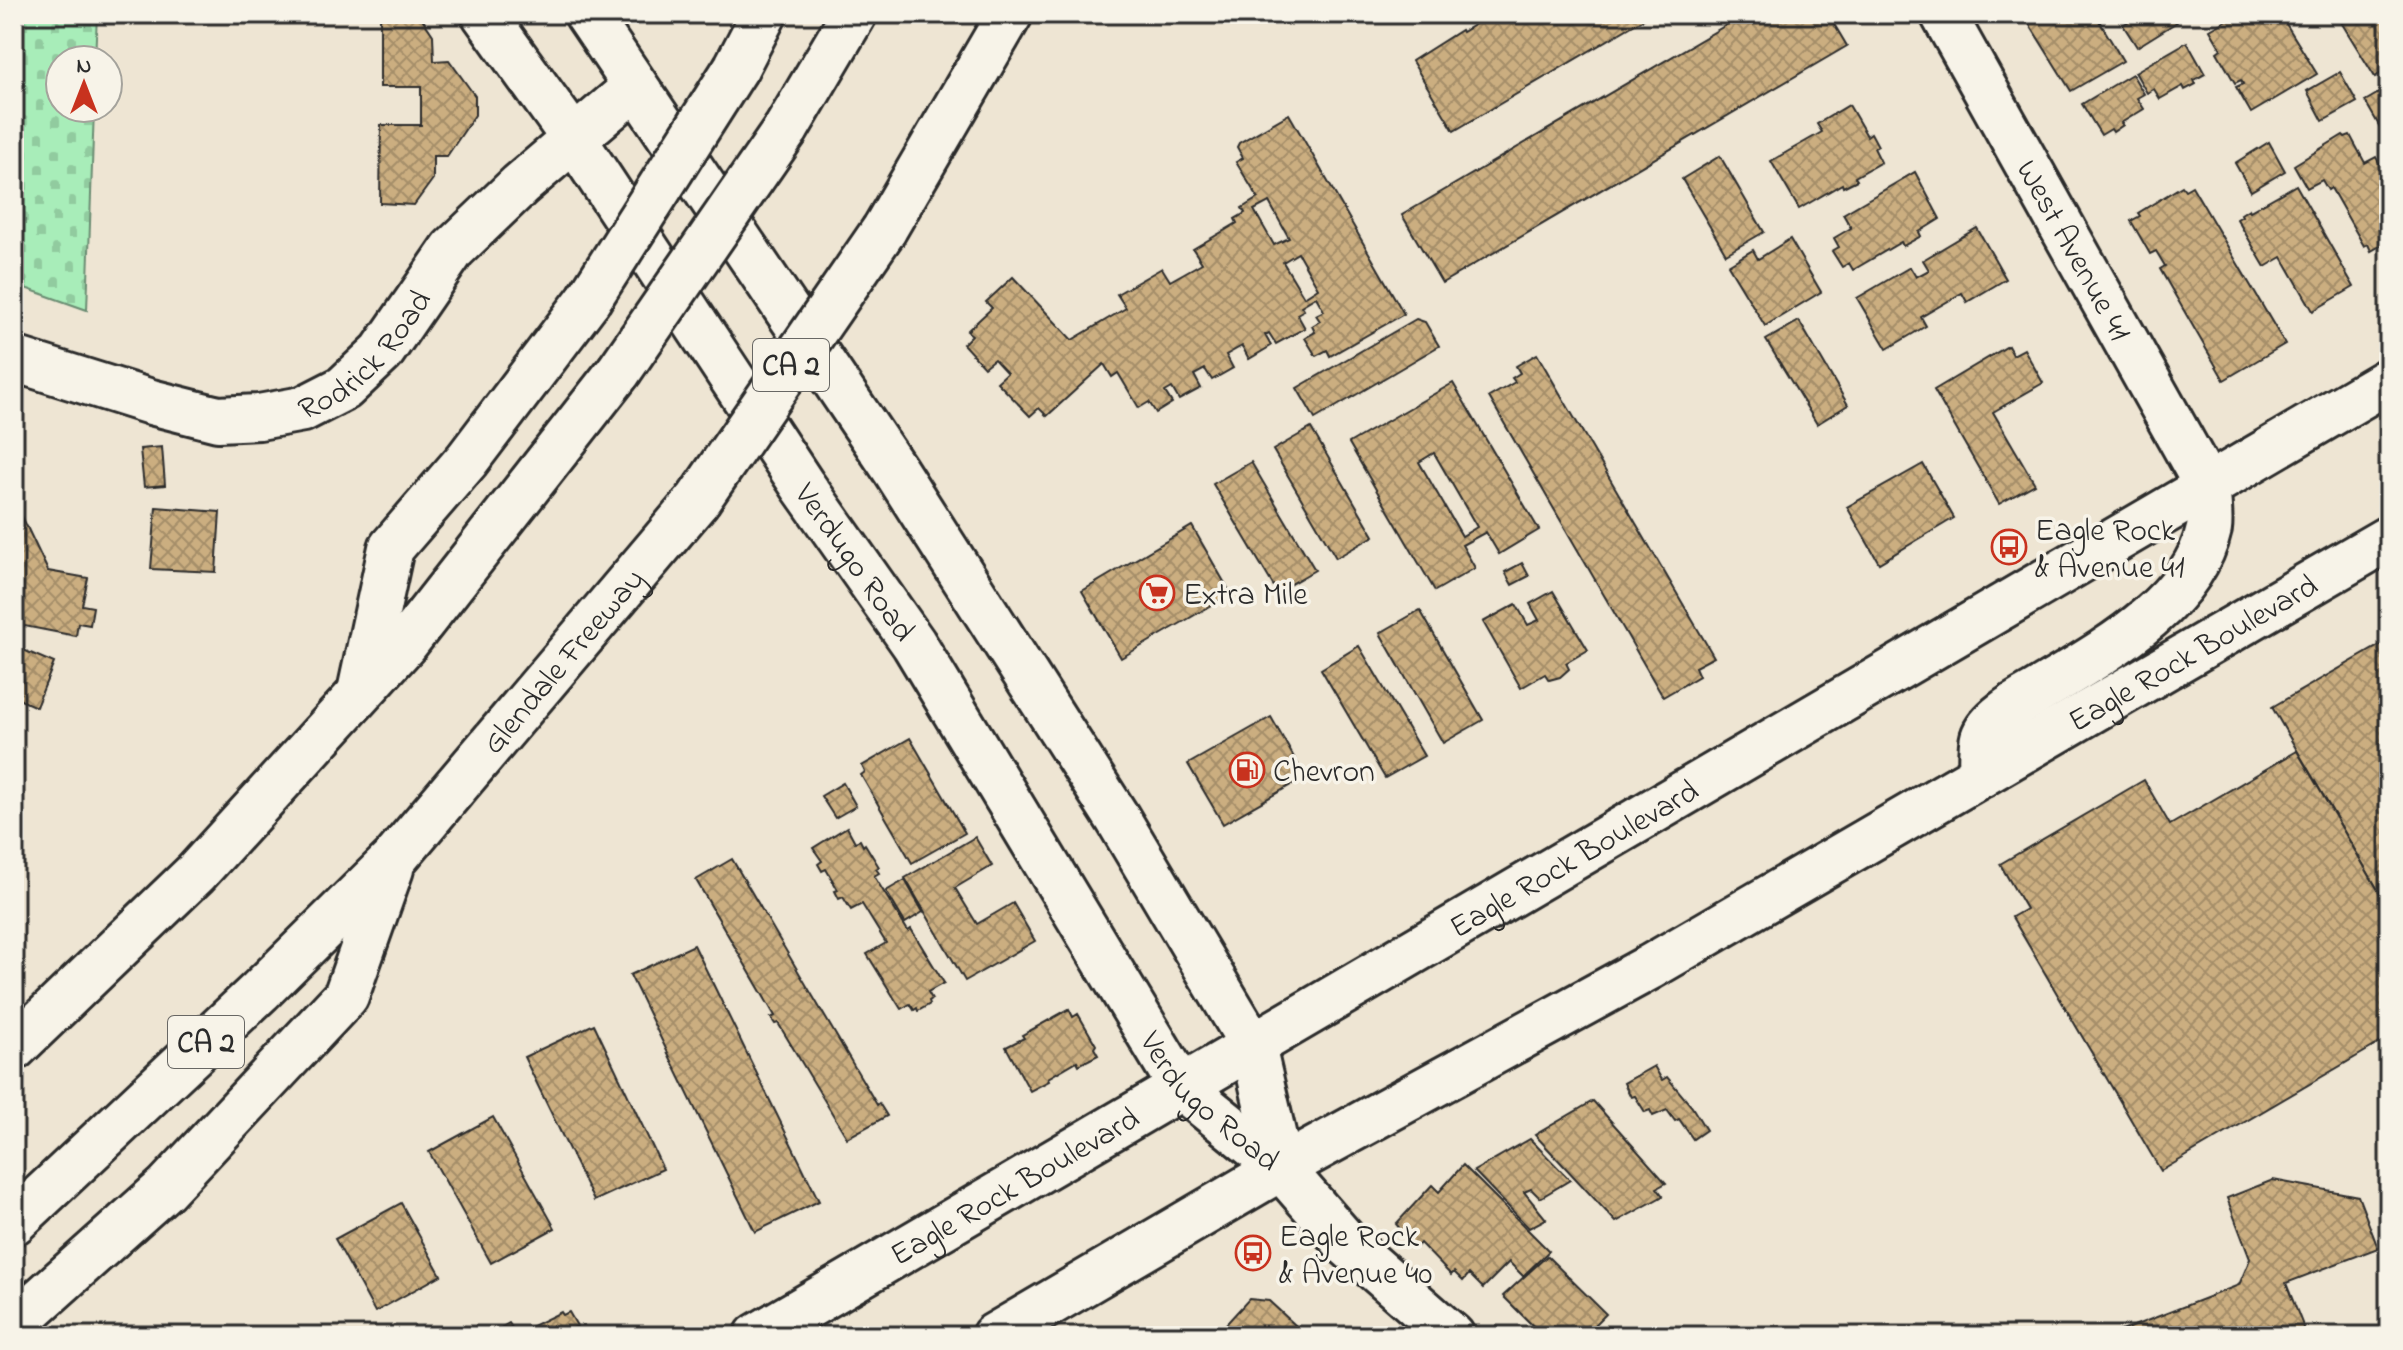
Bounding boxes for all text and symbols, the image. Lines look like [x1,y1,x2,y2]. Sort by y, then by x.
north arrow [44,44,124,124]
text: N [77,51,91,83]
street label: West Avenue 41 [2002,152,2141,351]
street label: Rodrick Road [291,281,445,435]
road number: CA 2 [753,339,829,391]
street label: Verdugo Road [780,474,925,652]
place label: Eagle Rock & Avenue 41 [2035,509,2185,593]
bus stop icon: Eagle Rock & Avenue 41 [1990,528,2028,566]
street label: Glendale Freeway [472,559,658,766]
street label: Eagle Rock Boulevard [2061,564,2328,746]
place label: Extra Mile [1183,573,1308,620]
supermarket icon: Extra Mile [1138,574,1176,612]
place label: Chevron [1273,750,1375,797]
fuel station icon: Chevron [1228,751,1266,789]
street label: Eagle Rock Boulevard [1442,769,1709,952]
road number: CA 2 [168,1016,244,1068]
street label: Verdugo Road [1125,1023,1288,1185]
street label: Eagle Rock Boulevard [882,1097,1149,1280]
place label: Eagle Rock & Avenue 40 [1279,1215,1432,1299]
bus stop icon: Eagle Rock & Avenue 40 [1234,1234,1272,1272]

